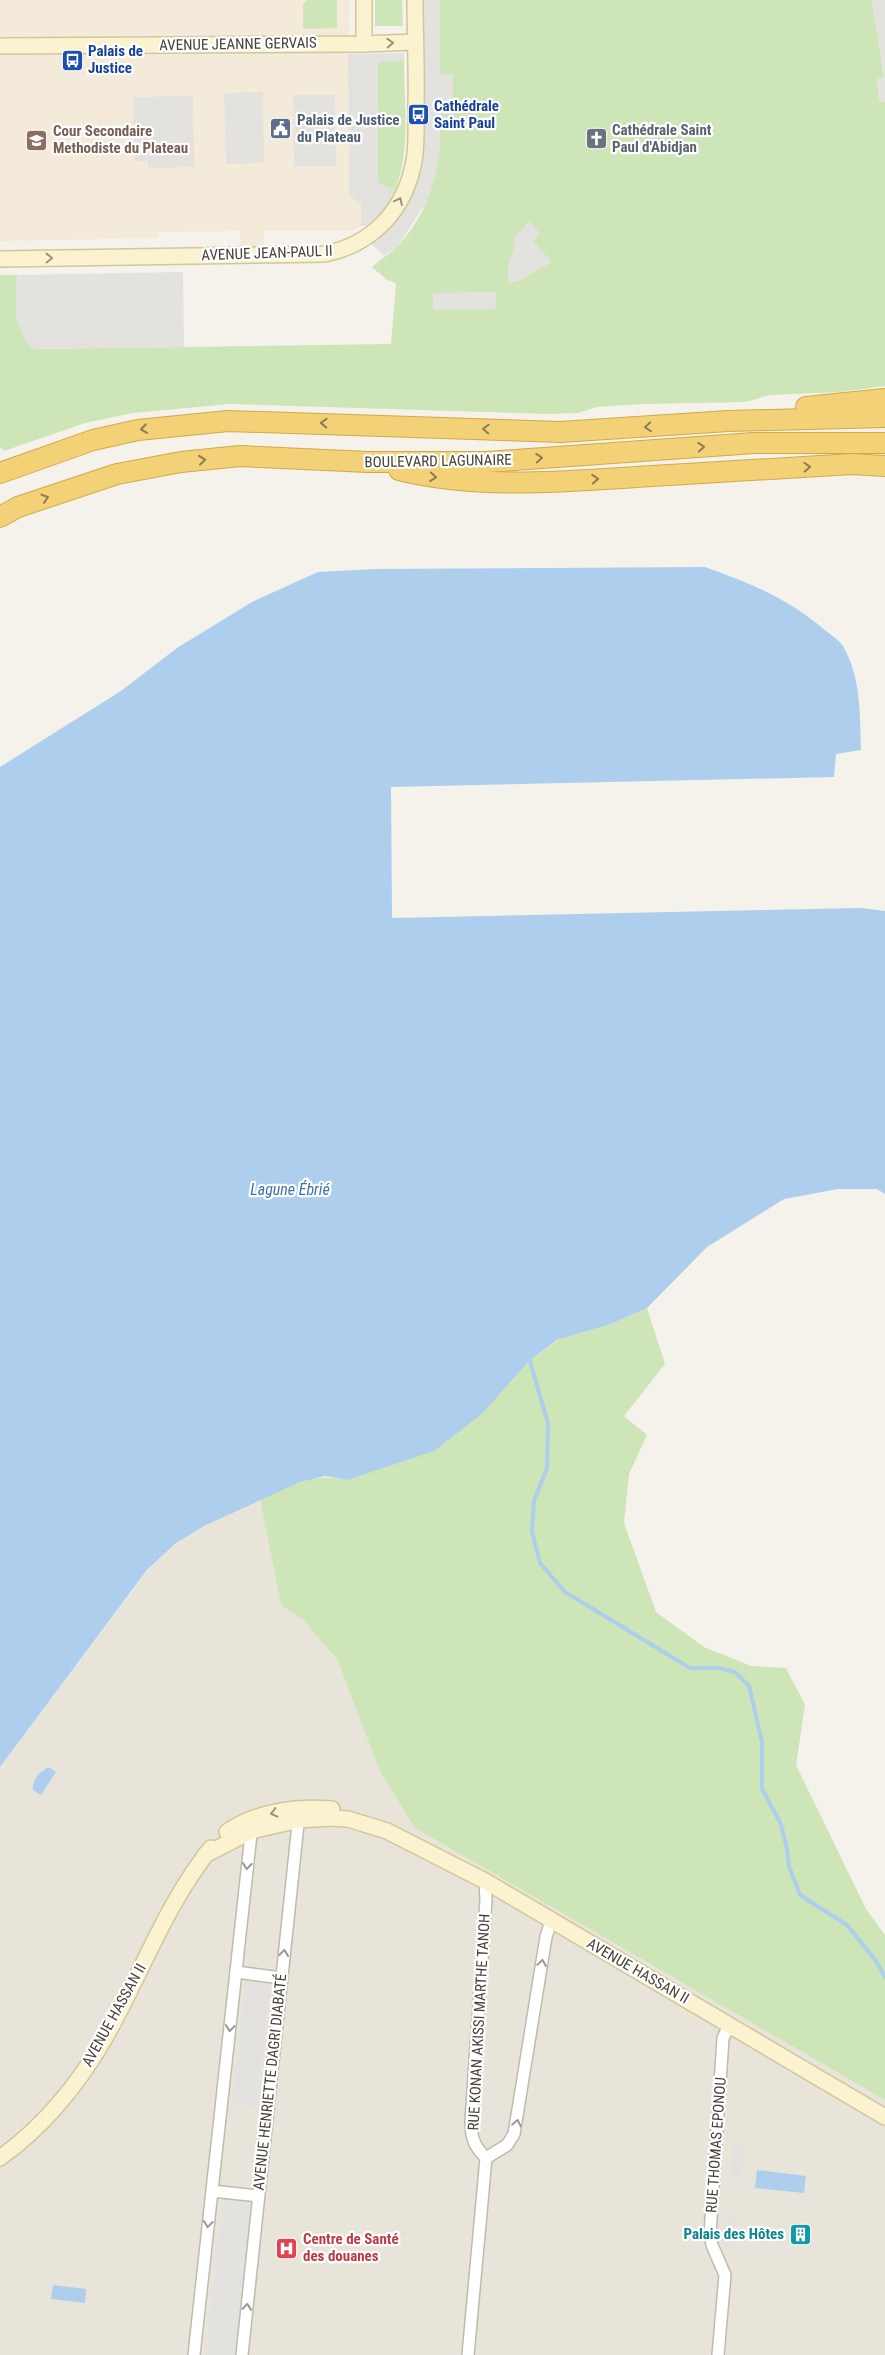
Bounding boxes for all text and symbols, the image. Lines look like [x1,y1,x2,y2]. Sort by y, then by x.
street label: AVENUE JEANNE GERVAIS [159,34,317,54]
one-way arrow [386,37,394,48]
place label: Palais de Justice [88,42,143,77]
bus stop icon: Palais de Justice [60,48,84,72]
place label: Cathédrale Saint Paul [434,97,499,132]
bus stop icon: Cathédrale Saint Paul [406,103,430,127]
place label: Palais de Justice du Plateau [297,111,399,146]
public building icon: Palais de Justice du Plateau [269,117,293,141]
place label: Cathédrale Saint Paul d'Abidjan [612,121,712,156]
place label: Cour Secondaire Methodiste du Plateau [53,122,188,157]
church icon: Cathédrale Saint Paul d'Abidjan [584,127,608,151]
school or university icon: Cour Secondaire Methodiste du Plateau [25,128,49,152]
one-way arrow [393,198,403,207]
street label: AVENUE JEAN-PAUL II [201,242,333,264]
one-way arrow [45,253,53,263]
one-way arrow [319,418,327,428]
one-way arrow [644,421,652,432]
one-way arrow [140,424,148,434]
one-way arrow [482,424,490,434]
one-way arrow [697,442,705,453]
street label: BOULEVARD LAGUNAIRE [364,451,512,471]
one-way arrow [535,453,543,464]
one-way arrow [198,454,206,465]
one-way arrow [803,461,811,472]
one-way arrow [429,471,437,482]
one-way arrow [591,474,599,485]
one-way arrow [40,494,48,504]
water label: Lagune Ébrié [250,1180,330,1199]
one-way arrow [269,1807,278,1818]
one-way arrow [242,1863,253,1871]
street label: RUE KONAN AKISSI MARTHE TANOH [464,1913,494,2131]
street label: AVENUE HASSAN II [584,1934,692,2008]
one-way arrow [278,1949,289,1957]
one-way arrow [536,1959,547,1967]
street label: AVENUE HASSAN II [78,1960,150,2070]
street label: AVENUE HENRIETTE DAGRI DIABATÉ [250,1973,290,2191]
one-way arrow [225,2024,236,2032]
street label: RUE THOMAS EPONOU [702,2077,730,2213]
one-way arrow [511,2119,522,2128]
one-way arrow [203,2221,214,2229]
building icon: Palais des Hôtes [788,2222,812,2246]
place label: Palais des Hôtes [683,2225,784,2243]
place label: Centre de Santé des douanes [303,2230,399,2265]
hospital icon: Centre de Santé des douanes [275,2236,299,2260]
one-way arrow [241,2302,252,2310]

